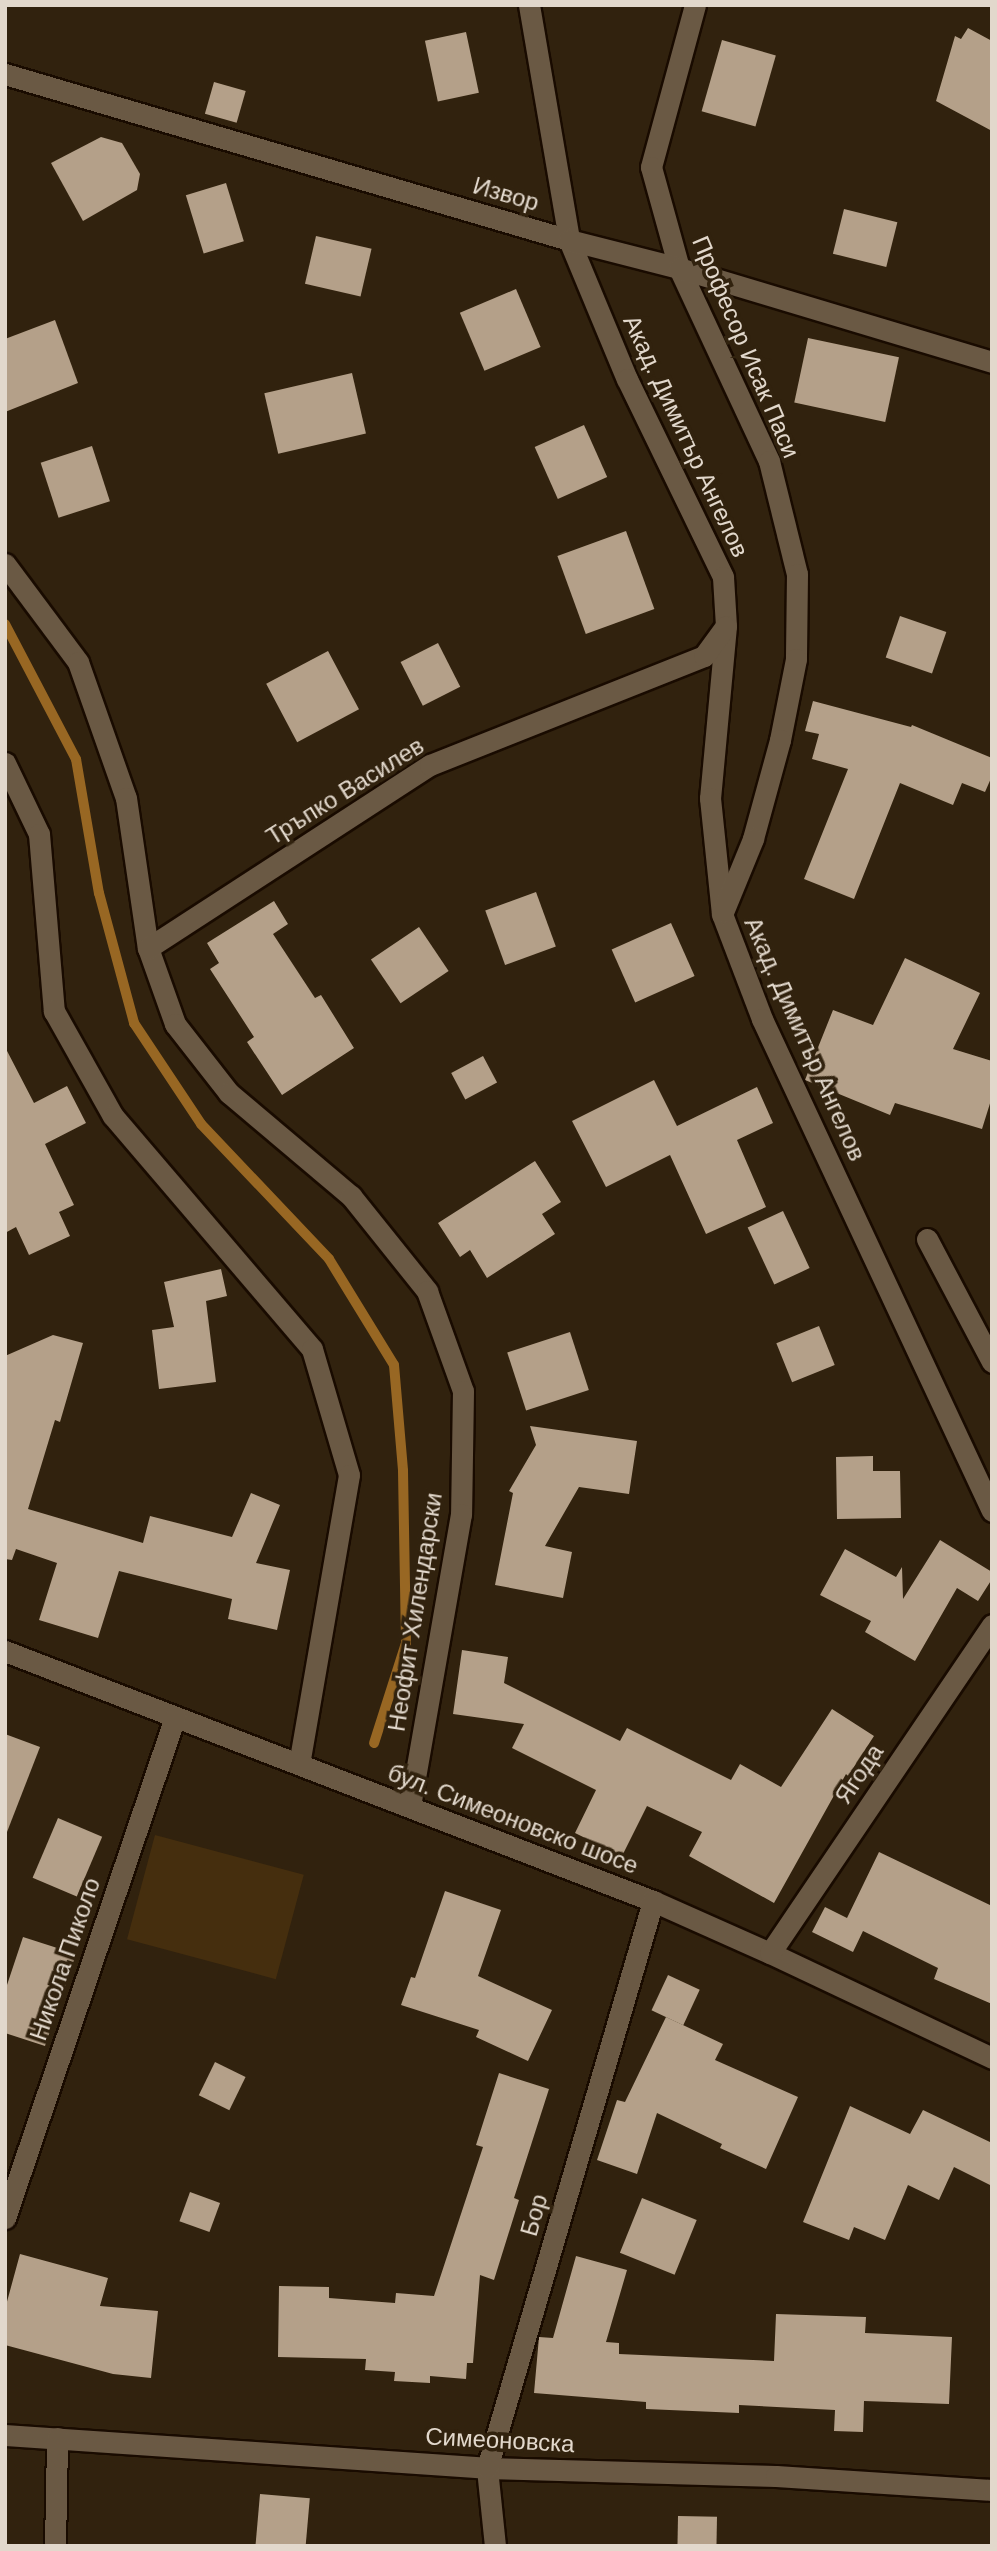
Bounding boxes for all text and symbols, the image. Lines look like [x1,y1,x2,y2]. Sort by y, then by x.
street label: Извор [470,171,542,217]
street label: Професор Исак Паси [686,232,806,462]
street label: Акад. Димитър Ангелов [617,310,755,562]
street label: Тръпко Василев [261,731,429,851]
street label: Акад. Димитър Ангелов [738,913,872,1165]
street label: Неофит Хилендарски [382,1491,448,1733]
street label: Ягода [829,1739,889,1809]
street label: бул. Симеоновско шосе [384,1758,642,1880]
street label: Никола Пиколо [24,1874,106,2044]
street label: Бор [514,2191,554,2239]
street label: Симеоновска [425,2422,575,2458]

